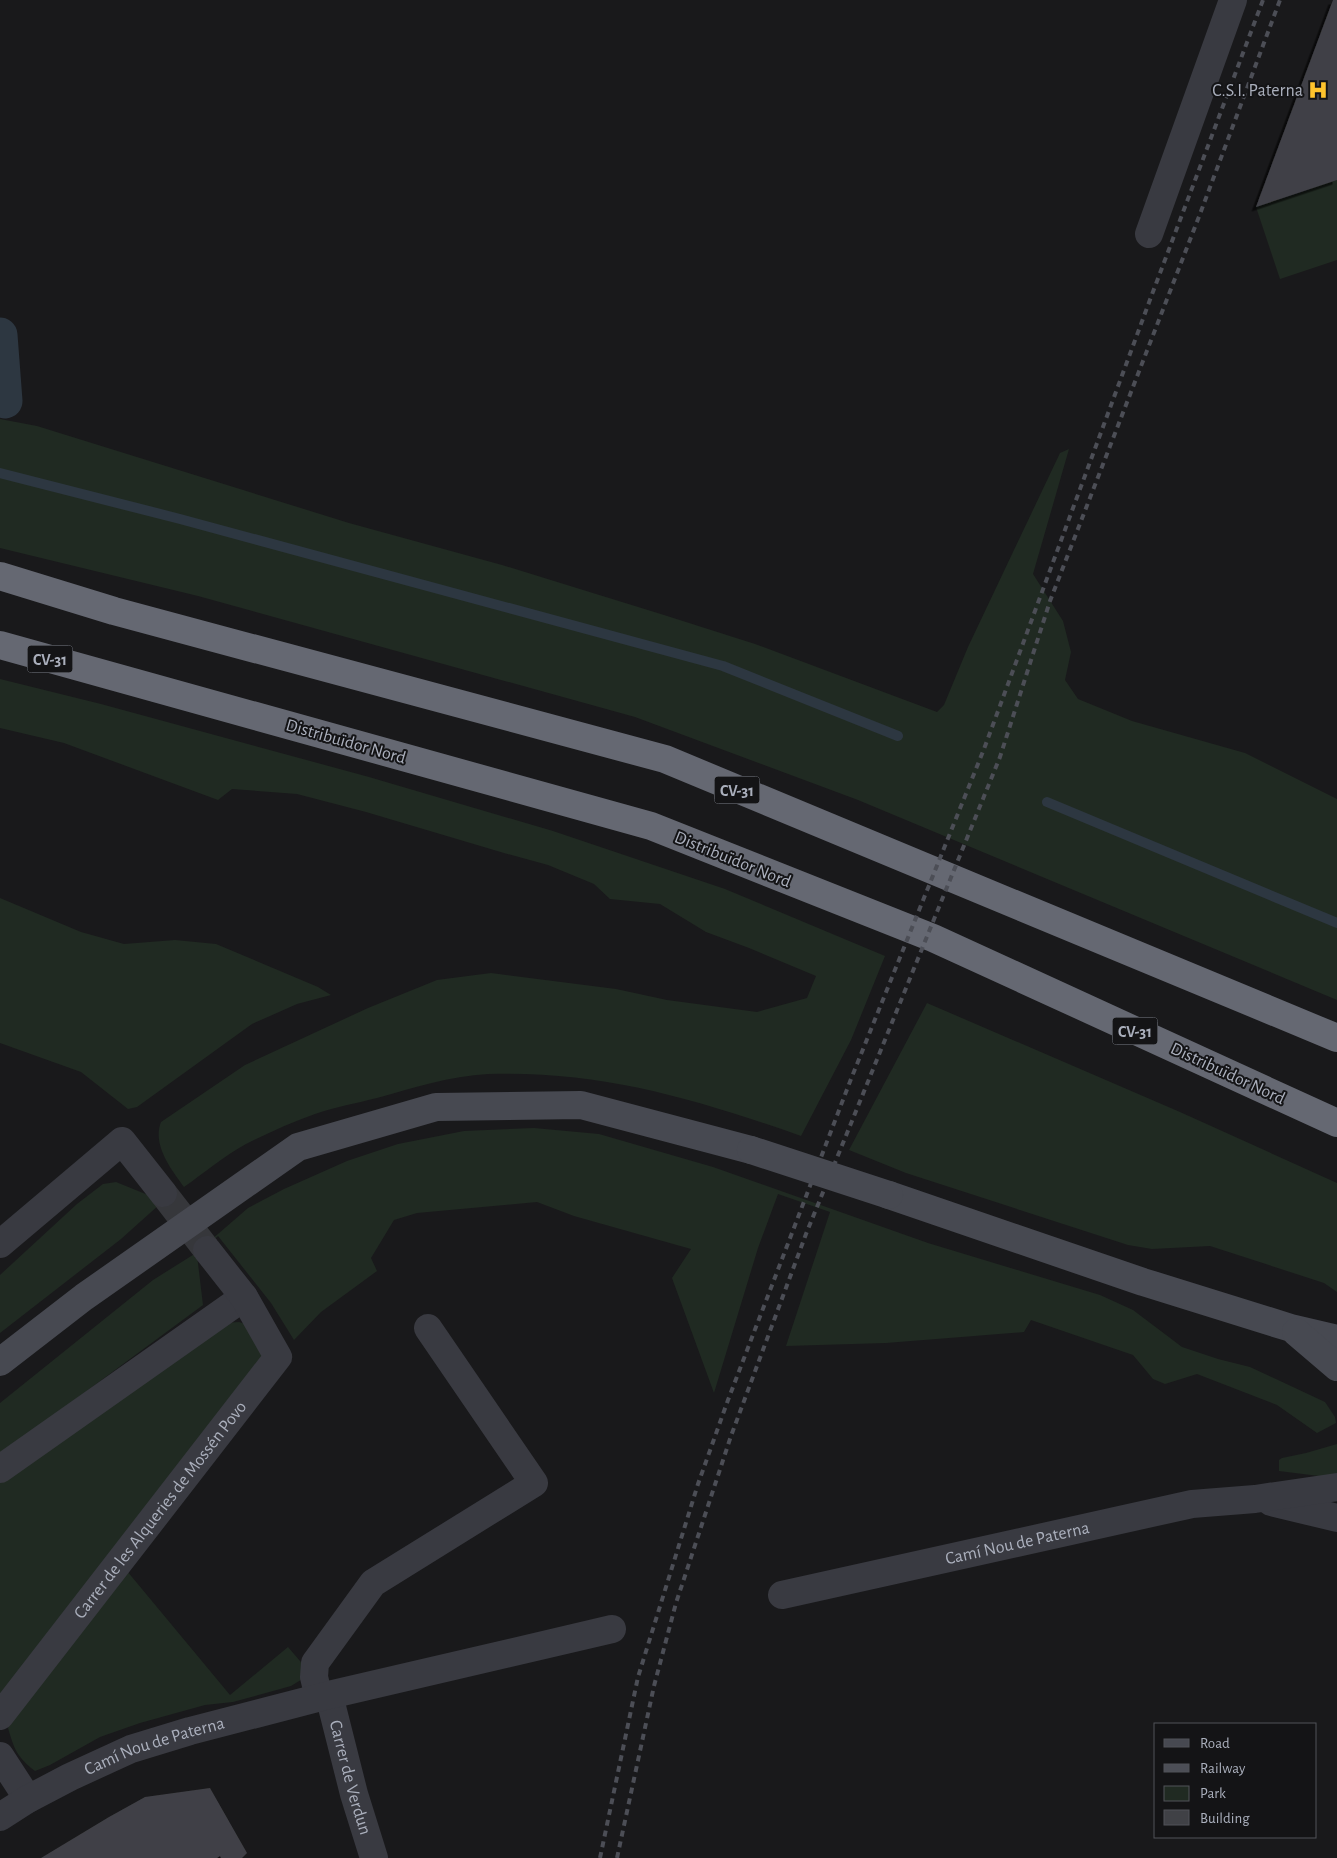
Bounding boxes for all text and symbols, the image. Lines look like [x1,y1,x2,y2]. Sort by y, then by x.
hospital icon: C.S.I. Paterna [1307,79,1329,101]
place label: C.S.I. Paterna [1212,82,1303,100]
road number: CV-31 [28,646,72,672]
street label: Distribuïdor Nord [284,716,408,768]
road number: CV-31 [714,776,760,804]
street label: Distribuïdor Nord [672,828,793,891]
road number: CV-31 [1112,1018,1158,1044]
street label: Distribuïdor Nord [1168,1040,1287,1108]
street label: Carrer de les Alqueries de Mossén Povo [71,1398,250,1622]
street label: Camí Nou de Paterna [944,1519,1091,1569]
street label: Camí Nou de Paterna [82,1714,227,1779]
street label: Carrer de Verdun [326,1718,374,1837]
legend [1154,1723,1317,1838]
text: Road [1200,1736,1230,1751]
text: Railway [1200,1761,1246,1776]
text: Park [1200,1786,1226,1801]
text: Building [1200,1811,1250,1826]

